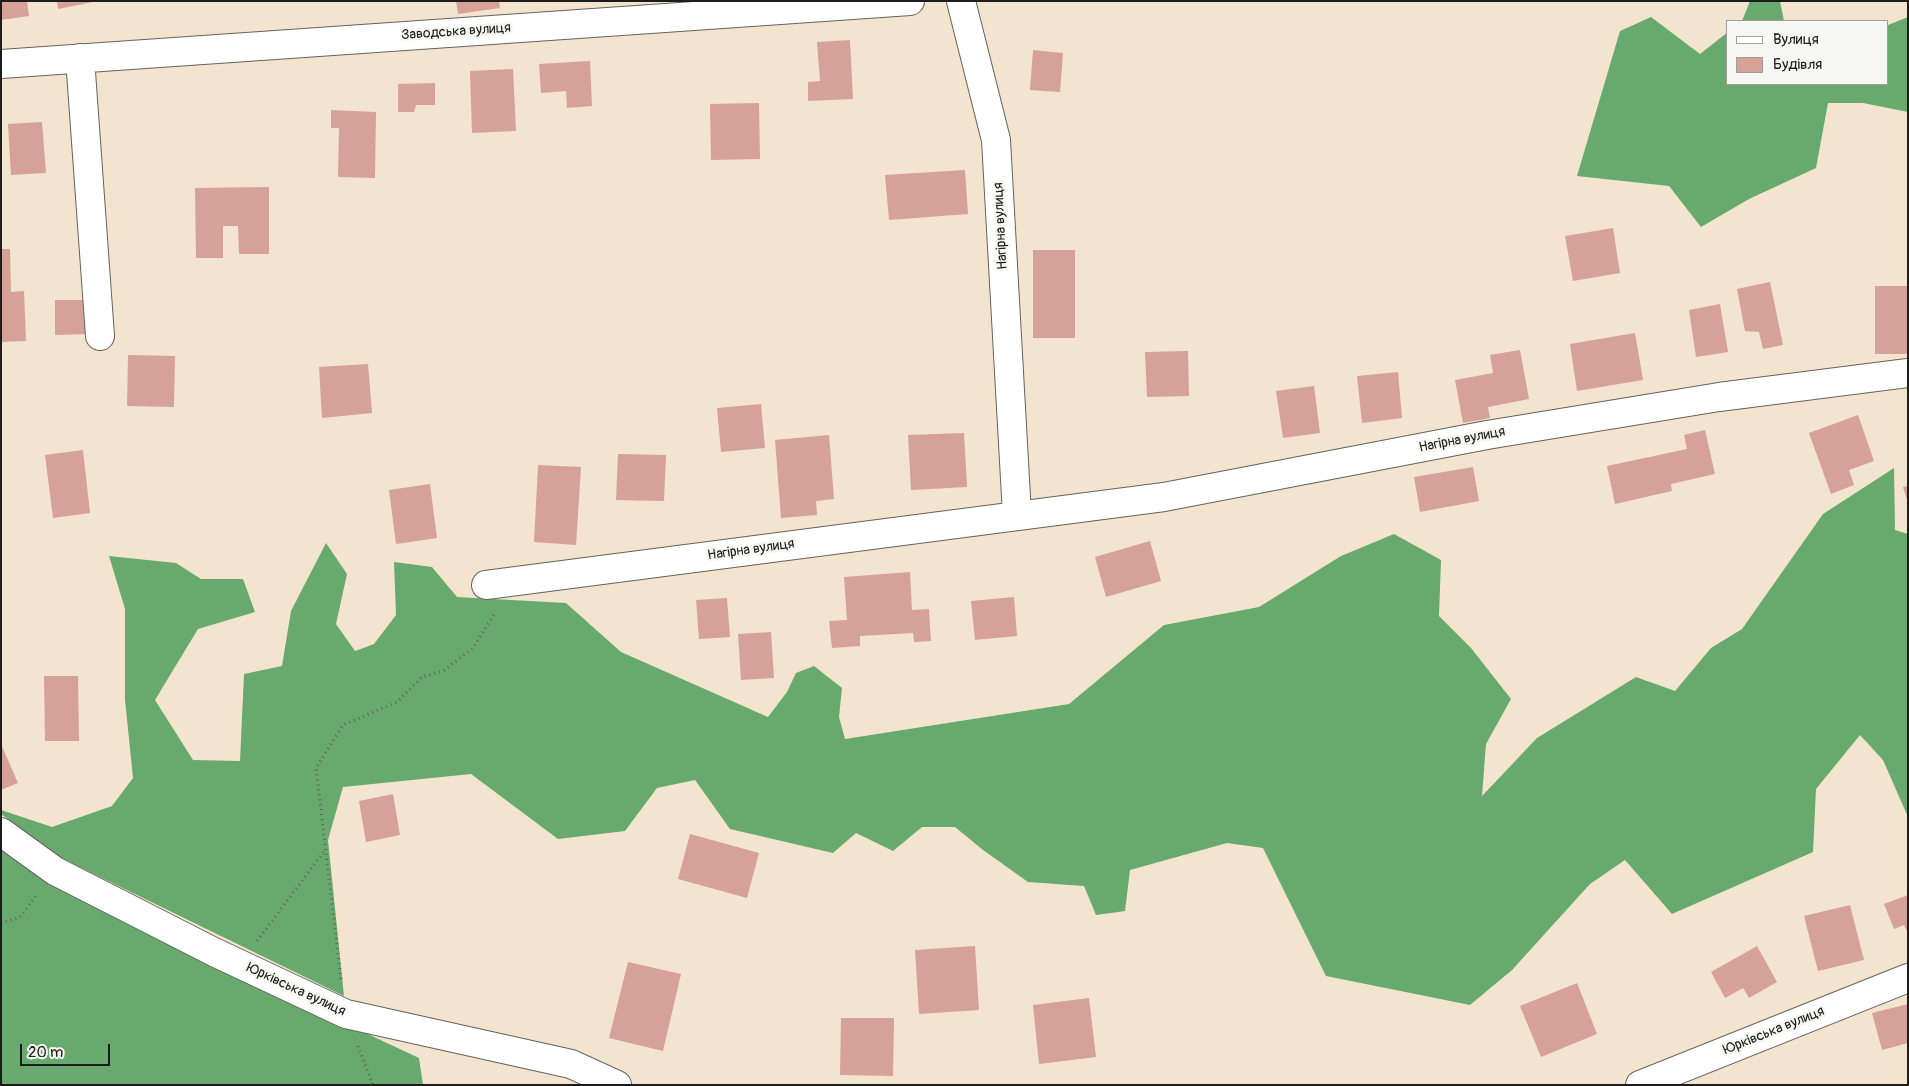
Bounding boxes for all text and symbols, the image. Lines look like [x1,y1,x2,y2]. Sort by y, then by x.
street label: Заводська вулиця [401,20,511,44]
legend [1726,20,1889,85]
text: Вулиця [1773,30,1819,49]
text: Будівля [1773,55,1822,74]
street label: Нагірна вулиця [990,182,1012,270]
street label: Нагірна вулиця [1417,423,1507,457]
street label: Нагірна вулиця [706,536,796,564]
street label: Юрківська вулиця [244,960,348,1020]
street label: Юрківська вулиця [1721,1003,1827,1059]
scale bar [22,1034,112,1066]
text: 20 m [28,1043,63,1062]

